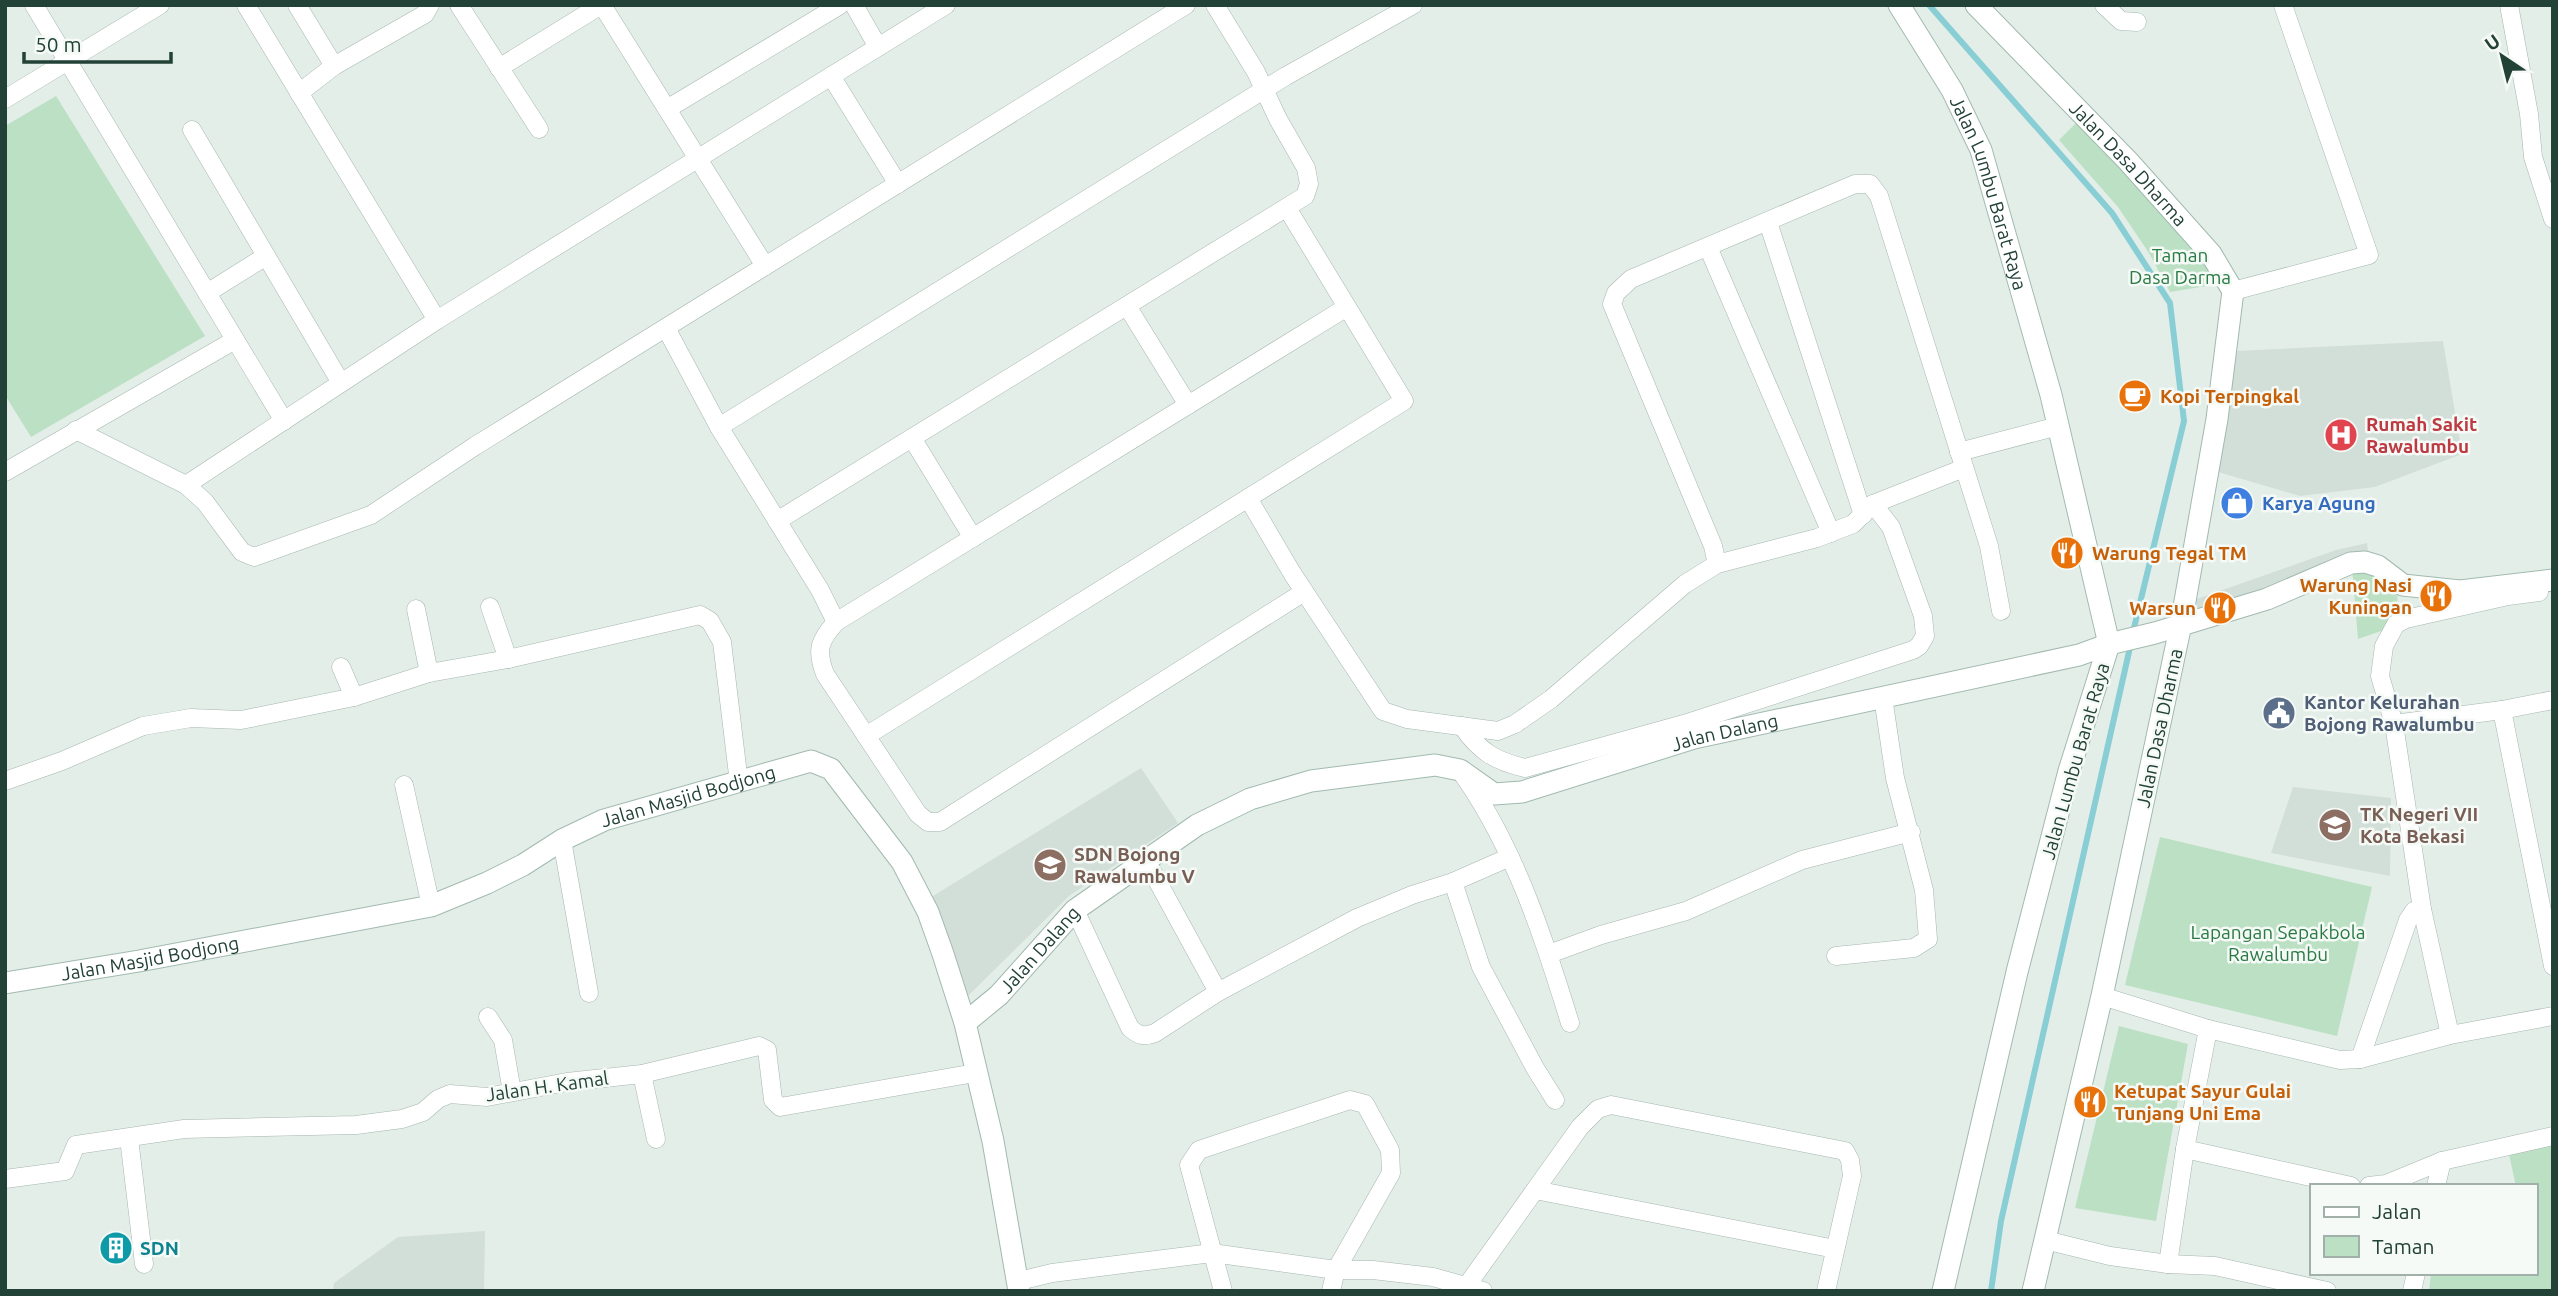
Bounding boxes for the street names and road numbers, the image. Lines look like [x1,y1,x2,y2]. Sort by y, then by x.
street label: Jalan Lumbu Barat Raya [1946,92,2031,292]
street label: Jalan Dasa Dharma [2065,97,2192,230]
street label: Jalan Dasa Dharma [2131,646,2187,810]
street label: Jalan Lumbu Barat Raya [2036,660,2114,862]
street label: Jalan Dalang [1668,709,1780,755]
street label: Jalan Masjid Bodjong [598,761,778,831]
street label: Jalan Dalang [995,902,1084,998]
street label: Jalan Masjid Bodjong [59,931,241,985]
street label: Jalan H. Kamal [484,1066,610,1106]

